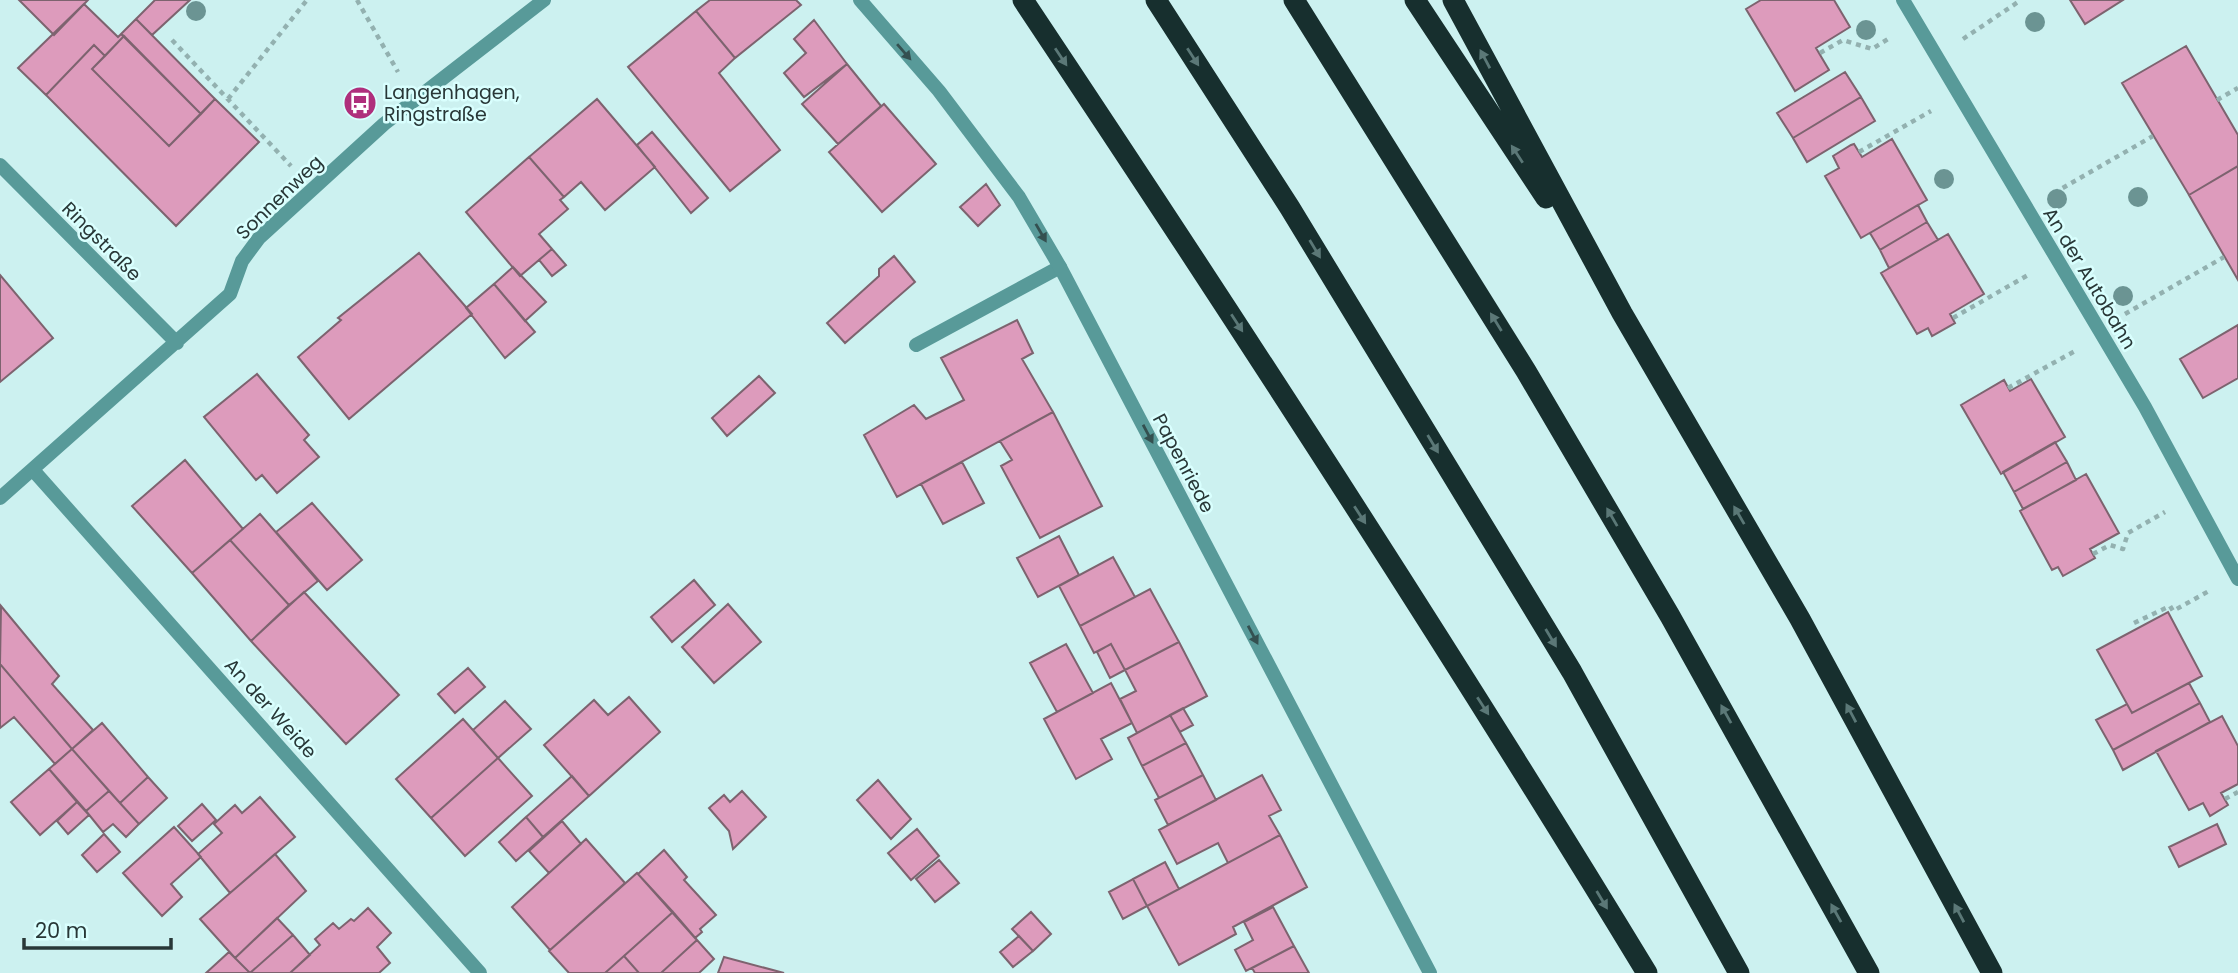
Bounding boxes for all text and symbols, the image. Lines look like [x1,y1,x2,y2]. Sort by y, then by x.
one-way arrow [896,43,911,60]
one-way arrow [1054,47,1067,67]
one-way arrow [1186,48,1199,67]
one-way arrow [1479,49,1491,69]
place label: Langenhagen, Ringstraße [384,79,520,128]
bus stop icon: Langenhagen, Ringstraße [341,84,379,122]
one-way arrow [1510,145,1524,163]
street label: Sonnenweg [230,149,329,246]
street label: Ringstraße [56,195,148,287]
street label: An der Autobahn [2037,202,2143,354]
one-way arrow [1034,224,1047,243]
one-way arrow [1309,240,1321,259]
one-way arrow [1489,312,1502,331]
one-way arrow [1231,314,1244,333]
street label: Papenriede [1146,409,1221,518]
one-way arrow [1142,424,1153,444]
one-way arrow [1427,434,1440,453]
one-way arrow [1733,505,1745,524]
one-way arrow [1353,506,1367,524]
one-way arrow [1606,507,1618,527]
one-way arrow [1247,626,1259,645]
one-way arrow [1545,629,1558,648]
street label: An der Weide [218,652,323,764]
one-way arrow [1476,697,1489,716]
one-way arrow [1845,703,1857,723]
one-way arrow [1720,704,1732,724]
one-way arrow [1596,890,1609,910]
one-way arrow [1830,903,1842,923]
one-way arrow [1953,903,1965,923]
scale bar [24,906,172,950]
text: 20 m [35,916,88,945]

